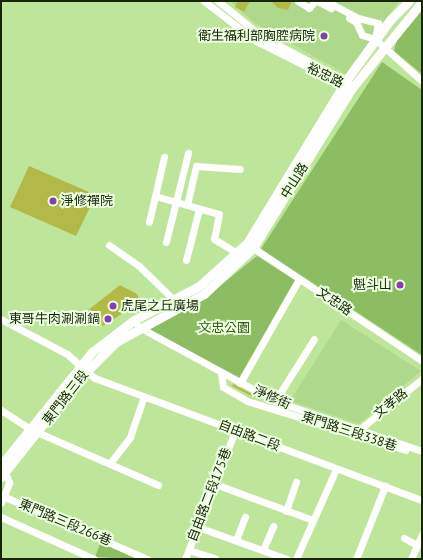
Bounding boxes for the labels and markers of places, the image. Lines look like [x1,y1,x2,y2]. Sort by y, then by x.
place label: 衛生福利部胸腔病院 [198,28,315,44]
marker: 衛生福利部胸腔病院 [318,30,330,42]
place label: 淨修禪院 [61,193,113,209]
marker: 淨修禪院 [48,196,58,206]
place label: 魁斗山 [353,277,392,293]
marker: 魁斗山 [395,280,405,290]
place label: 虎尾之丘廣場 [121,298,199,314]
marker: 虎尾之丘廣場 [108,301,118,311]
place label: 東哥牛肉涮涮鍋 [9,311,100,327]
marker: 東哥牛肉涮涮鍋 [103,314,113,324]

